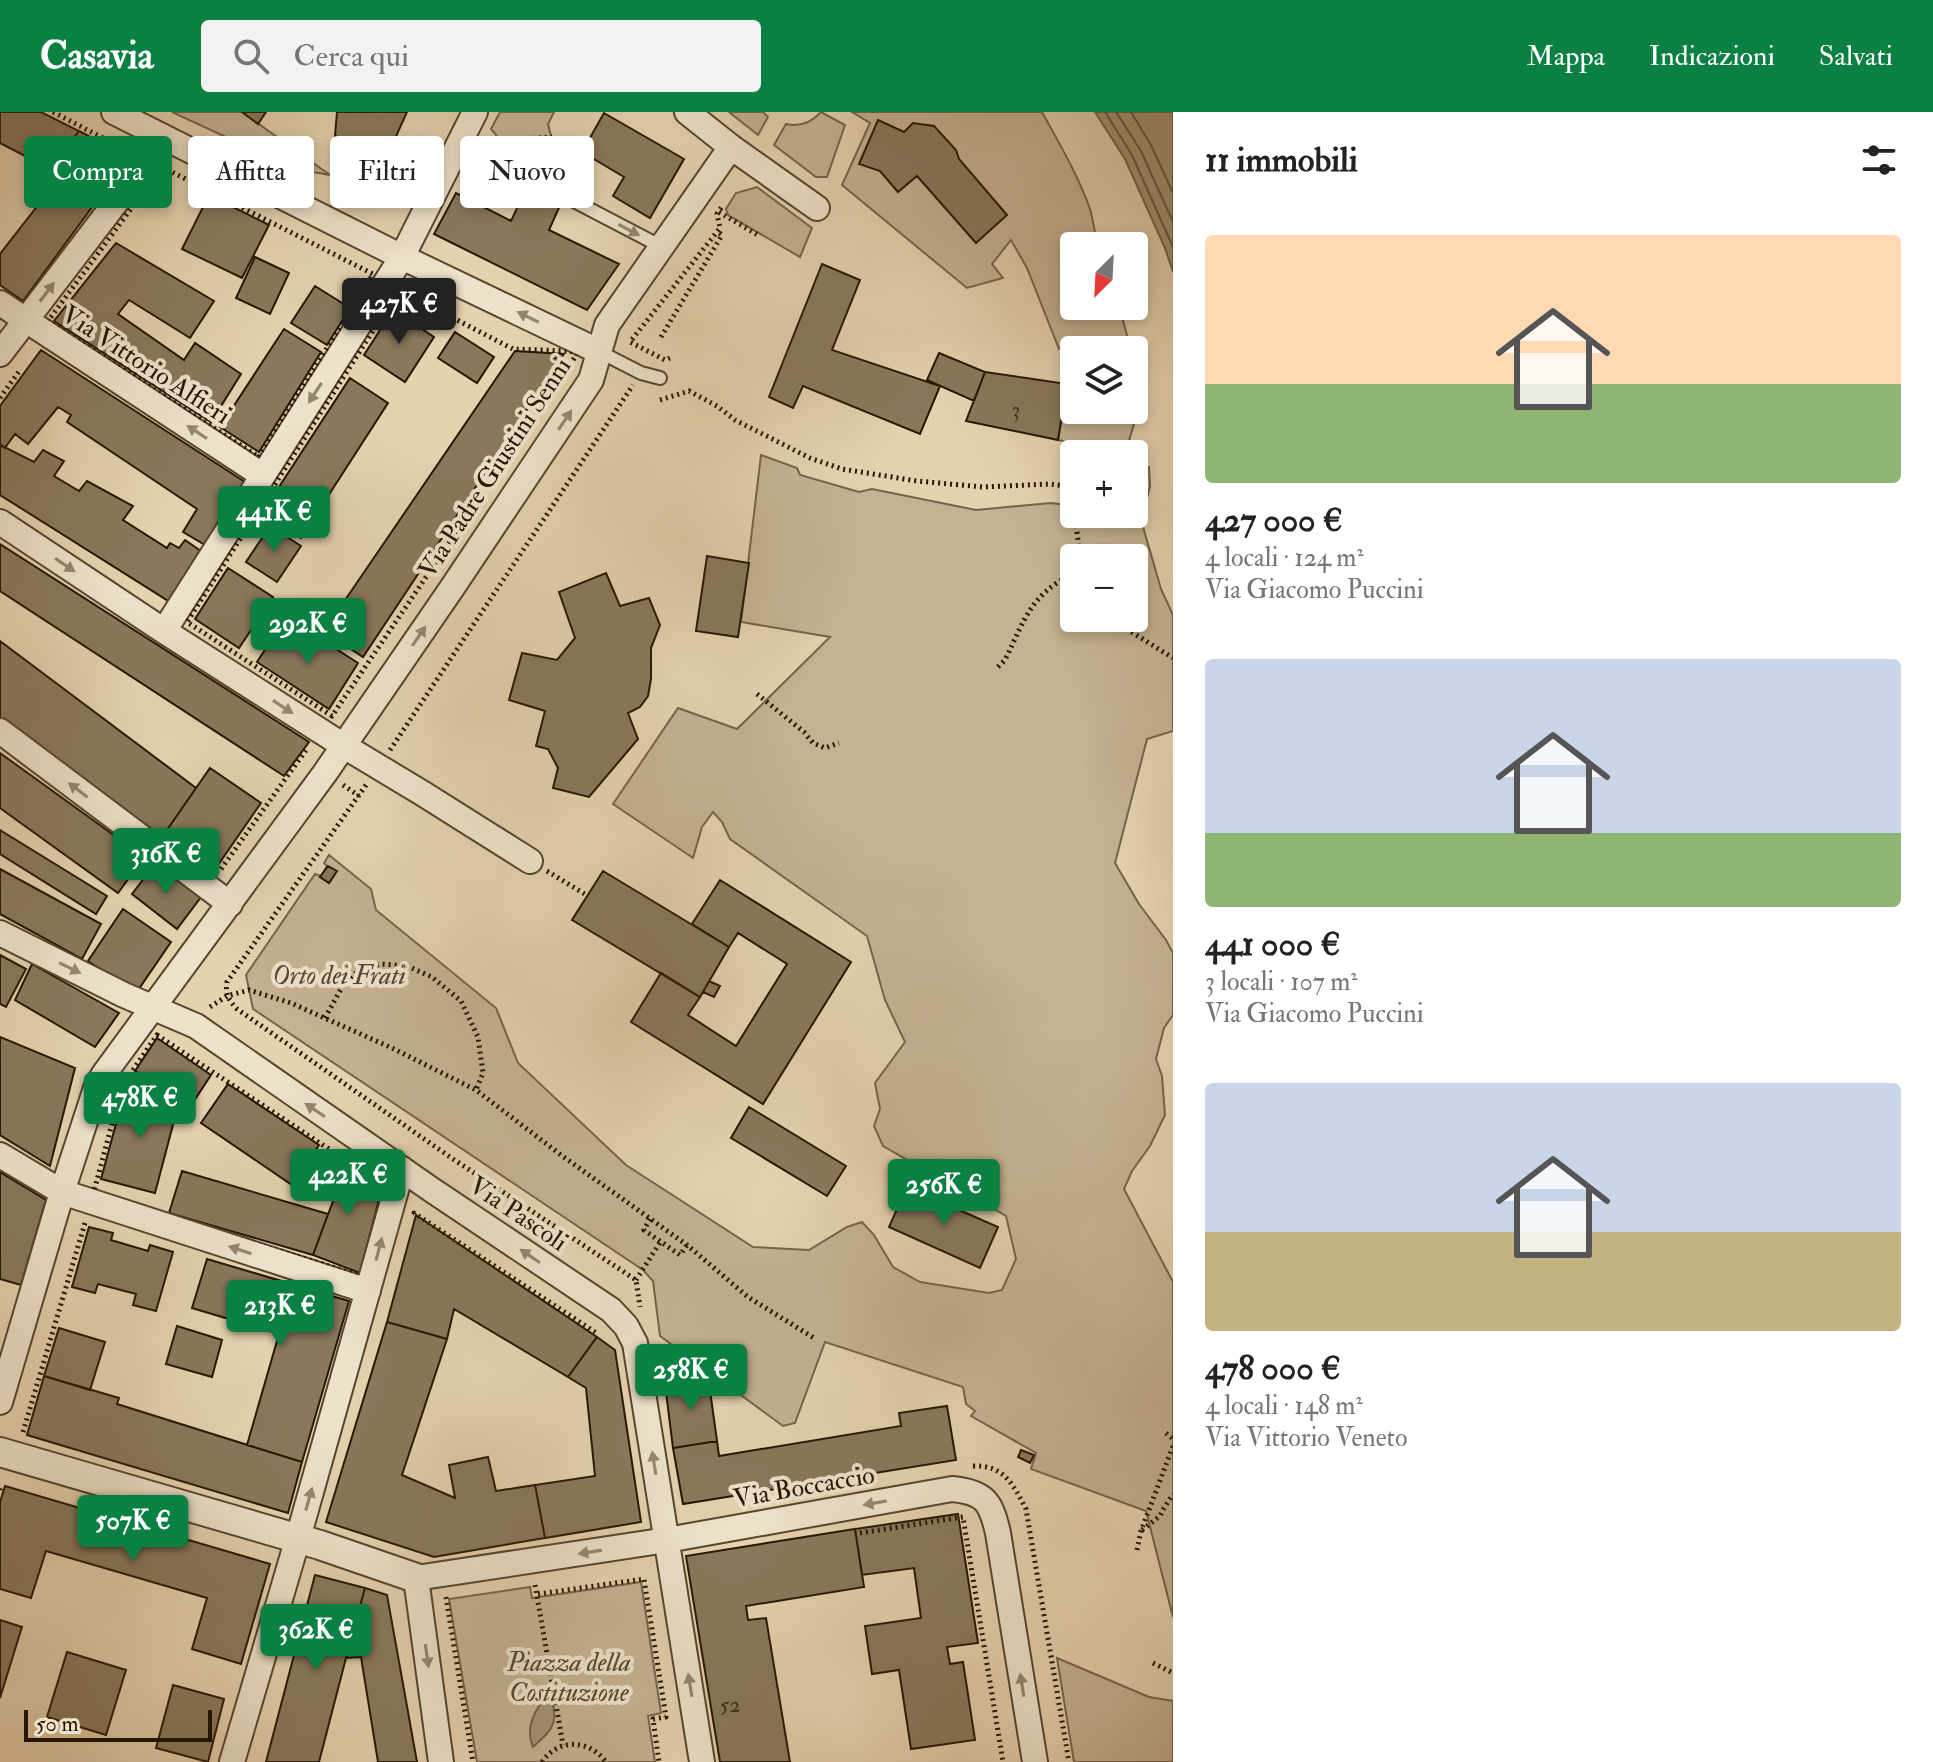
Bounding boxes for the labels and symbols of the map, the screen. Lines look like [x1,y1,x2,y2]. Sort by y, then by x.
one-way arrow [618,222,640,236]
north arrow [1060,232,1148,320]
pin: 427K € [334,278,464,346]
one-way arrow [39,282,55,302]
street label: Via Vittorio Alfieri [55,298,237,432]
one-way arrow [516,310,540,324]
street label: Via Padre Giustini Senni [412,352,578,584]
one-way arrow [308,382,322,404]
house number: 3 [1012,396,1020,424]
one-way arrow [557,409,572,430]
one-way arrow [186,425,207,440]
pin: 441K € [209,486,339,554]
one-way arrow [54,557,76,572]
pin: 292K € [243,598,373,666]
one-way arrow [412,625,427,646]
one-way arrow [272,699,294,713]
one-way arrow [68,783,89,799]
pin: 316K € [101,828,231,896]
park label: Orto dei Frati [272,960,406,992]
one-way arrow [58,962,81,975]
pin: 478K € [75,1072,205,1140]
one-way arrow [305,1103,326,1118]
pin: 422K € [283,1149,413,1217]
pin: 256K € [879,1159,1009,1227]
street label: Via Pascoli [463,1169,573,1259]
one-way arrow [374,1236,386,1261]
one-way arrow [228,1243,252,1256]
one-way arrow [520,1249,541,1264]
pin: 213K € [215,1280,345,1348]
pin: 258K € [626,1344,756,1412]
one-way arrow [648,1450,660,1475]
street label: Via Boccaccio [731,1459,877,1515]
one-way arrow [304,1487,316,1512]
pin: 507K € [68,1495,198,1563]
one-way arrow [862,1497,887,1509]
one-way arrow [577,1546,602,1559]
pin: 362K € [251,1604,381,1672]
one-way arrow [420,1644,433,1669]
park label: Piazza della Costituzione [506,1647,631,1709]
one-way arrow [683,1672,695,1697]
one-way arrow [1015,1672,1028,1697]
house number: 52 [720,1691,740,1719]
scale bar [24,1706,212,1742]

